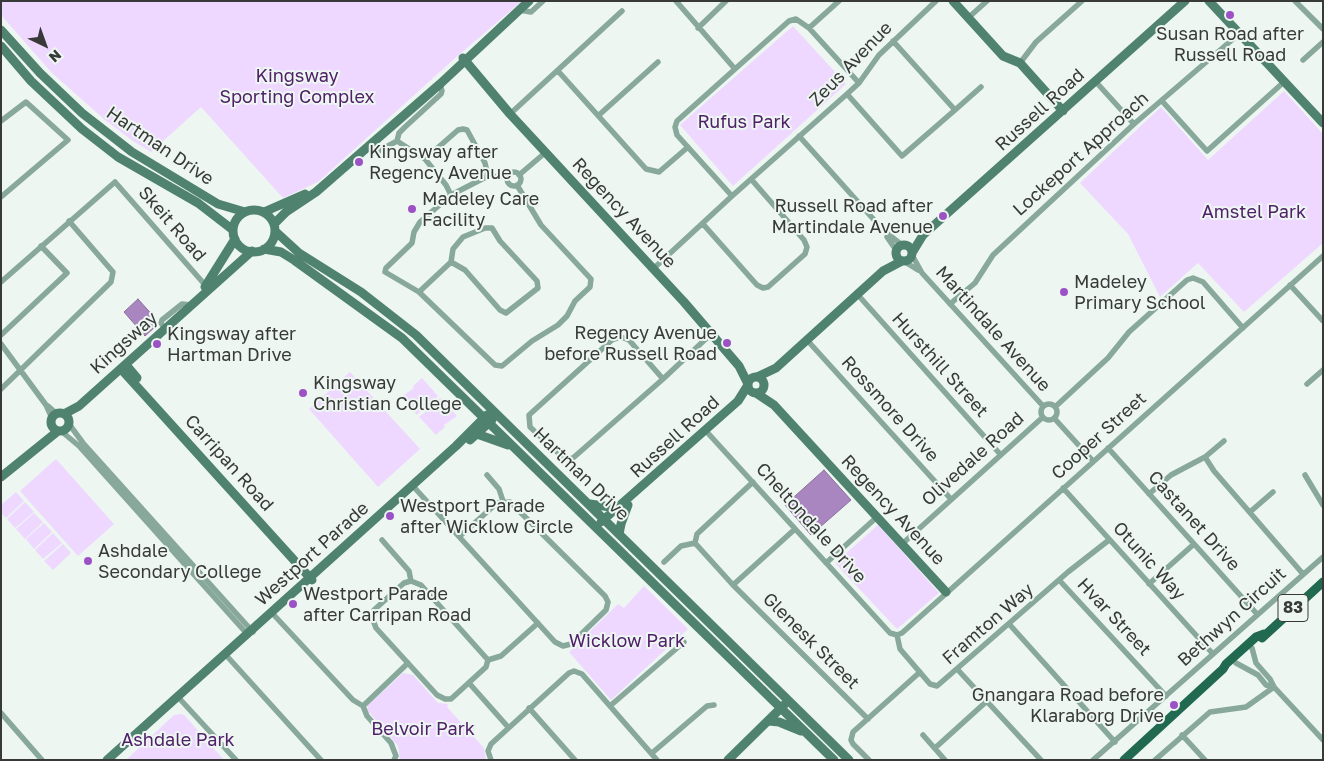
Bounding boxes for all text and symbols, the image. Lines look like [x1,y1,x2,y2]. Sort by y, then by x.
marker: Susan Road after Russell Road [1224,9,1236,21]
street label: Zeus Avenue [805,17,897,111]
north arrow [20,20,70,70]
place label: Susan Road after Russell Road [1156,23,1304,66]
text: N [46,47,65,66]
street label: Russell Road [991,64,1089,156]
park label: Kingsway Sporting Complex [219,65,375,108]
street label: Lockeport Approach [1009,87,1153,221]
street label: Hartman Drive [102,102,218,190]
park label: Rufus Park [697,111,791,133]
place label: Kingsway after Regency Avenue [369,141,512,183]
street label: Regency Avenue [567,153,681,273]
marker: Kingsway after Regency Avenue [353,156,365,168]
street label: Skeit Road [134,182,210,266]
place label: Madeley Care Facility [422,188,539,230]
place label: Russell Road after Martindale Avenue [772,195,933,238]
park label: Amstel Park [1202,201,1306,223]
marker: Madeley Care Facility [406,203,418,215]
marker: Russell Road after Martindale Avenue [937,210,949,222]
street label: Martindale Avenue [931,262,1055,396]
place label: Madeley Primary School [1074,271,1206,314]
marker: Madeley Primary School [1058,286,1070,298]
street label: Kingsway [86,307,162,379]
street label: Hursthill Street [887,308,993,422]
place label: Regency Avenue before Russell Road [544,322,717,364]
place label: Kingsway after Hartman Drive [167,323,296,366]
marker: Regency Avenue before Russell Road [721,337,733,349]
marker: Kingsway after Hartman Drive [151,338,163,350]
street label: Rossmore Drive [837,352,943,466]
place label: Kingsway Christian College [313,372,462,414]
marker: Kingsway Christian College [297,387,309,399]
street label: Cooper Street [1047,388,1151,484]
street label: Russell Road [626,391,724,483]
street label: Olivedale Road [917,408,1029,510]
street label: Carripan Road [180,410,278,516]
street label: Hartman Drive [529,423,633,525]
street label: Regency Avenue [836,450,950,570]
street label: Cheltondale Drive [751,458,871,588]
street label: Castanet Drive [1143,467,1245,575]
place label: Westport Parade after Wicklow Circle [400,495,573,538]
street label: Westport Parade [251,497,373,611]
marker: Westport Parade after Wicklow Circle [384,510,396,522]
street label: Otunic Way [1108,517,1190,605]
place label: Ashdale Secondary College [98,540,261,582]
marker: Ashdale Secondary College [82,555,94,567]
street label: Bethwyn Circuit [1174,563,1290,671]
street label: Hvar Street [1073,574,1155,660]
street label: Framton Way [938,579,1038,669]
place label: Westport Parade after Carripan Road [303,583,471,626]
street label: Glenesk Street [758,588,864,694]
road number: 83 [1278,594,1308,622]
marker: Westport Parade after Carripan Road [287,598,299,610]
park label: Wicklow Park [569,630,685,652]
place label: Gnangara Road before Klaraborg Drive [972,684,1164,726]
marker: Gnangara Road before Klaraborg Drive [1168,699,1180,711]
park label: Belvoir Park [371,718,475,740]
park label: Ashdale Park [121,729,235,751]

